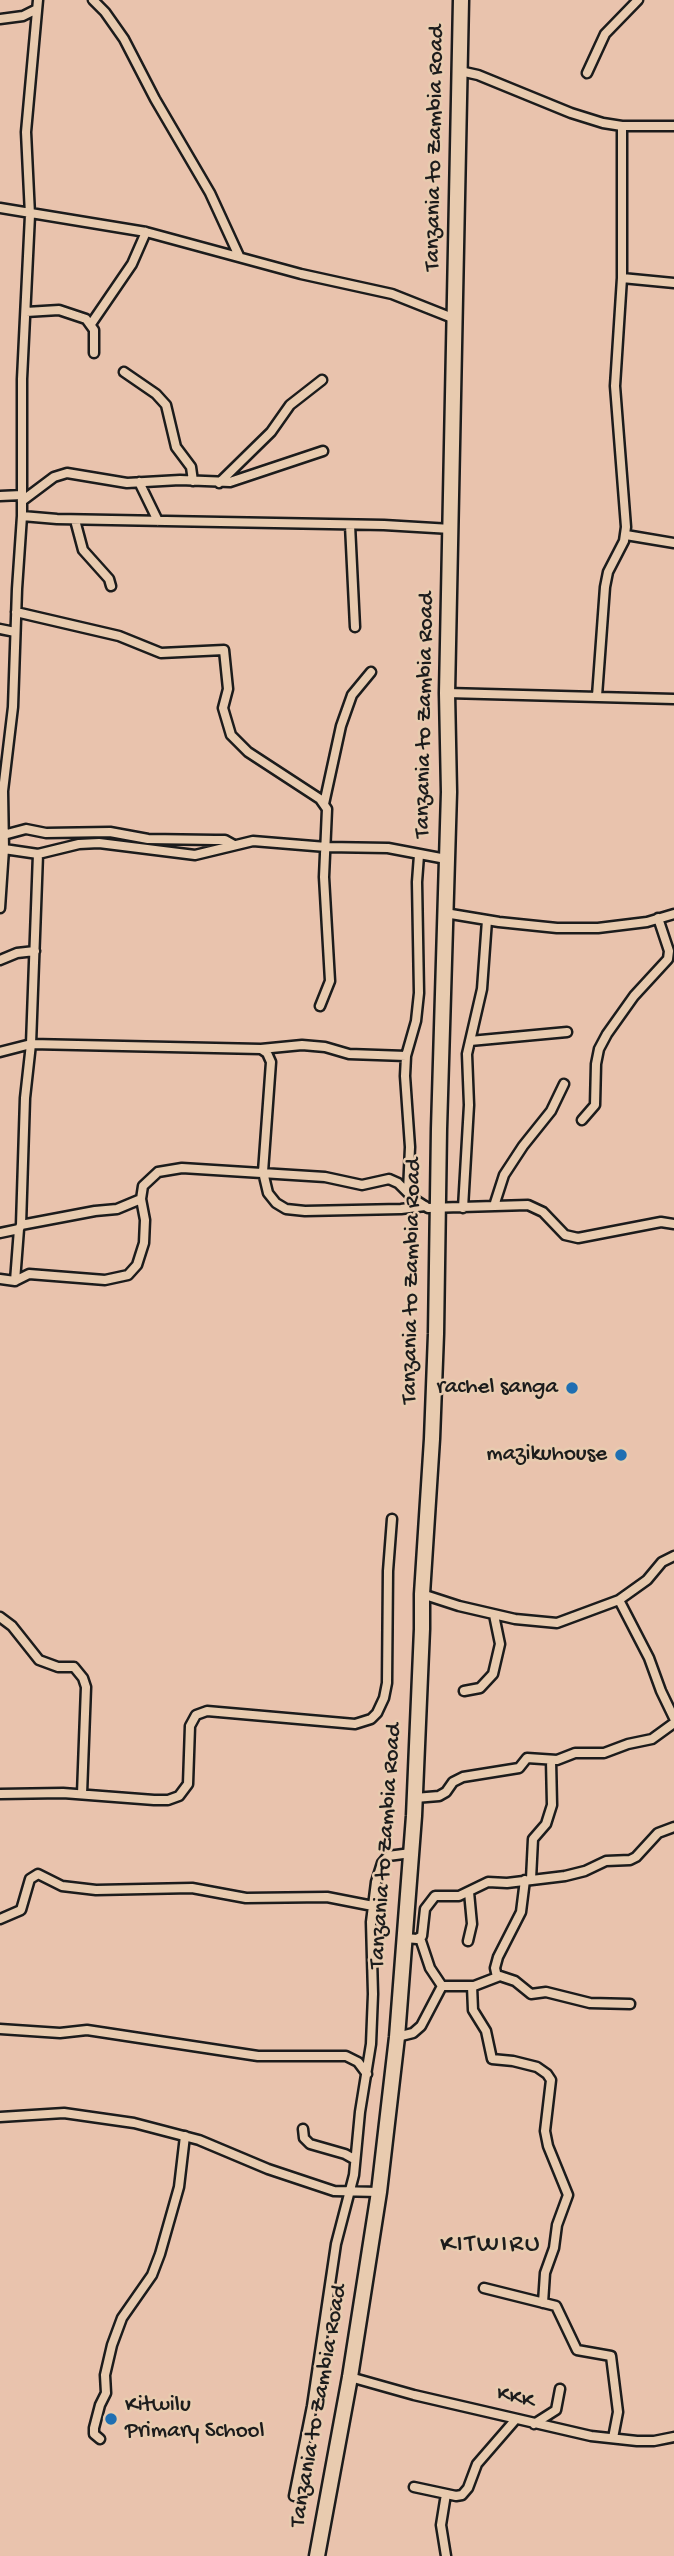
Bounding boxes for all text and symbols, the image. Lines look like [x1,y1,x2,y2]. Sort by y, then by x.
street label: Tanzania to Zambia Road [420,25,452,271]
street label: Tanzania to Zambia Road [410,592,442,838]
street label: Tanzania to Zambia Road [397,1158,429,1404]
place label: rachel sanga [437,1374,558,1402]
marker: rachel sanga [564,1380,580,1396]
place label: mazikuhouse [486,1441,607,1469]
marker: mazikuhouse [613,1447,629,1463]
street label: Tanzania to Zambia Road [365,1722,409,1970]
district label: KITWIRU [441,2230,541,2262]
street label: Tanzania to Zambia Road [285,2283,355,2529]
street label: KKK [493,2381,537,2417]
place label: Kitwilu Primary School [125,2392,265,2446]
marker: Kitwilu Primary School [103,2411,119,2427]

